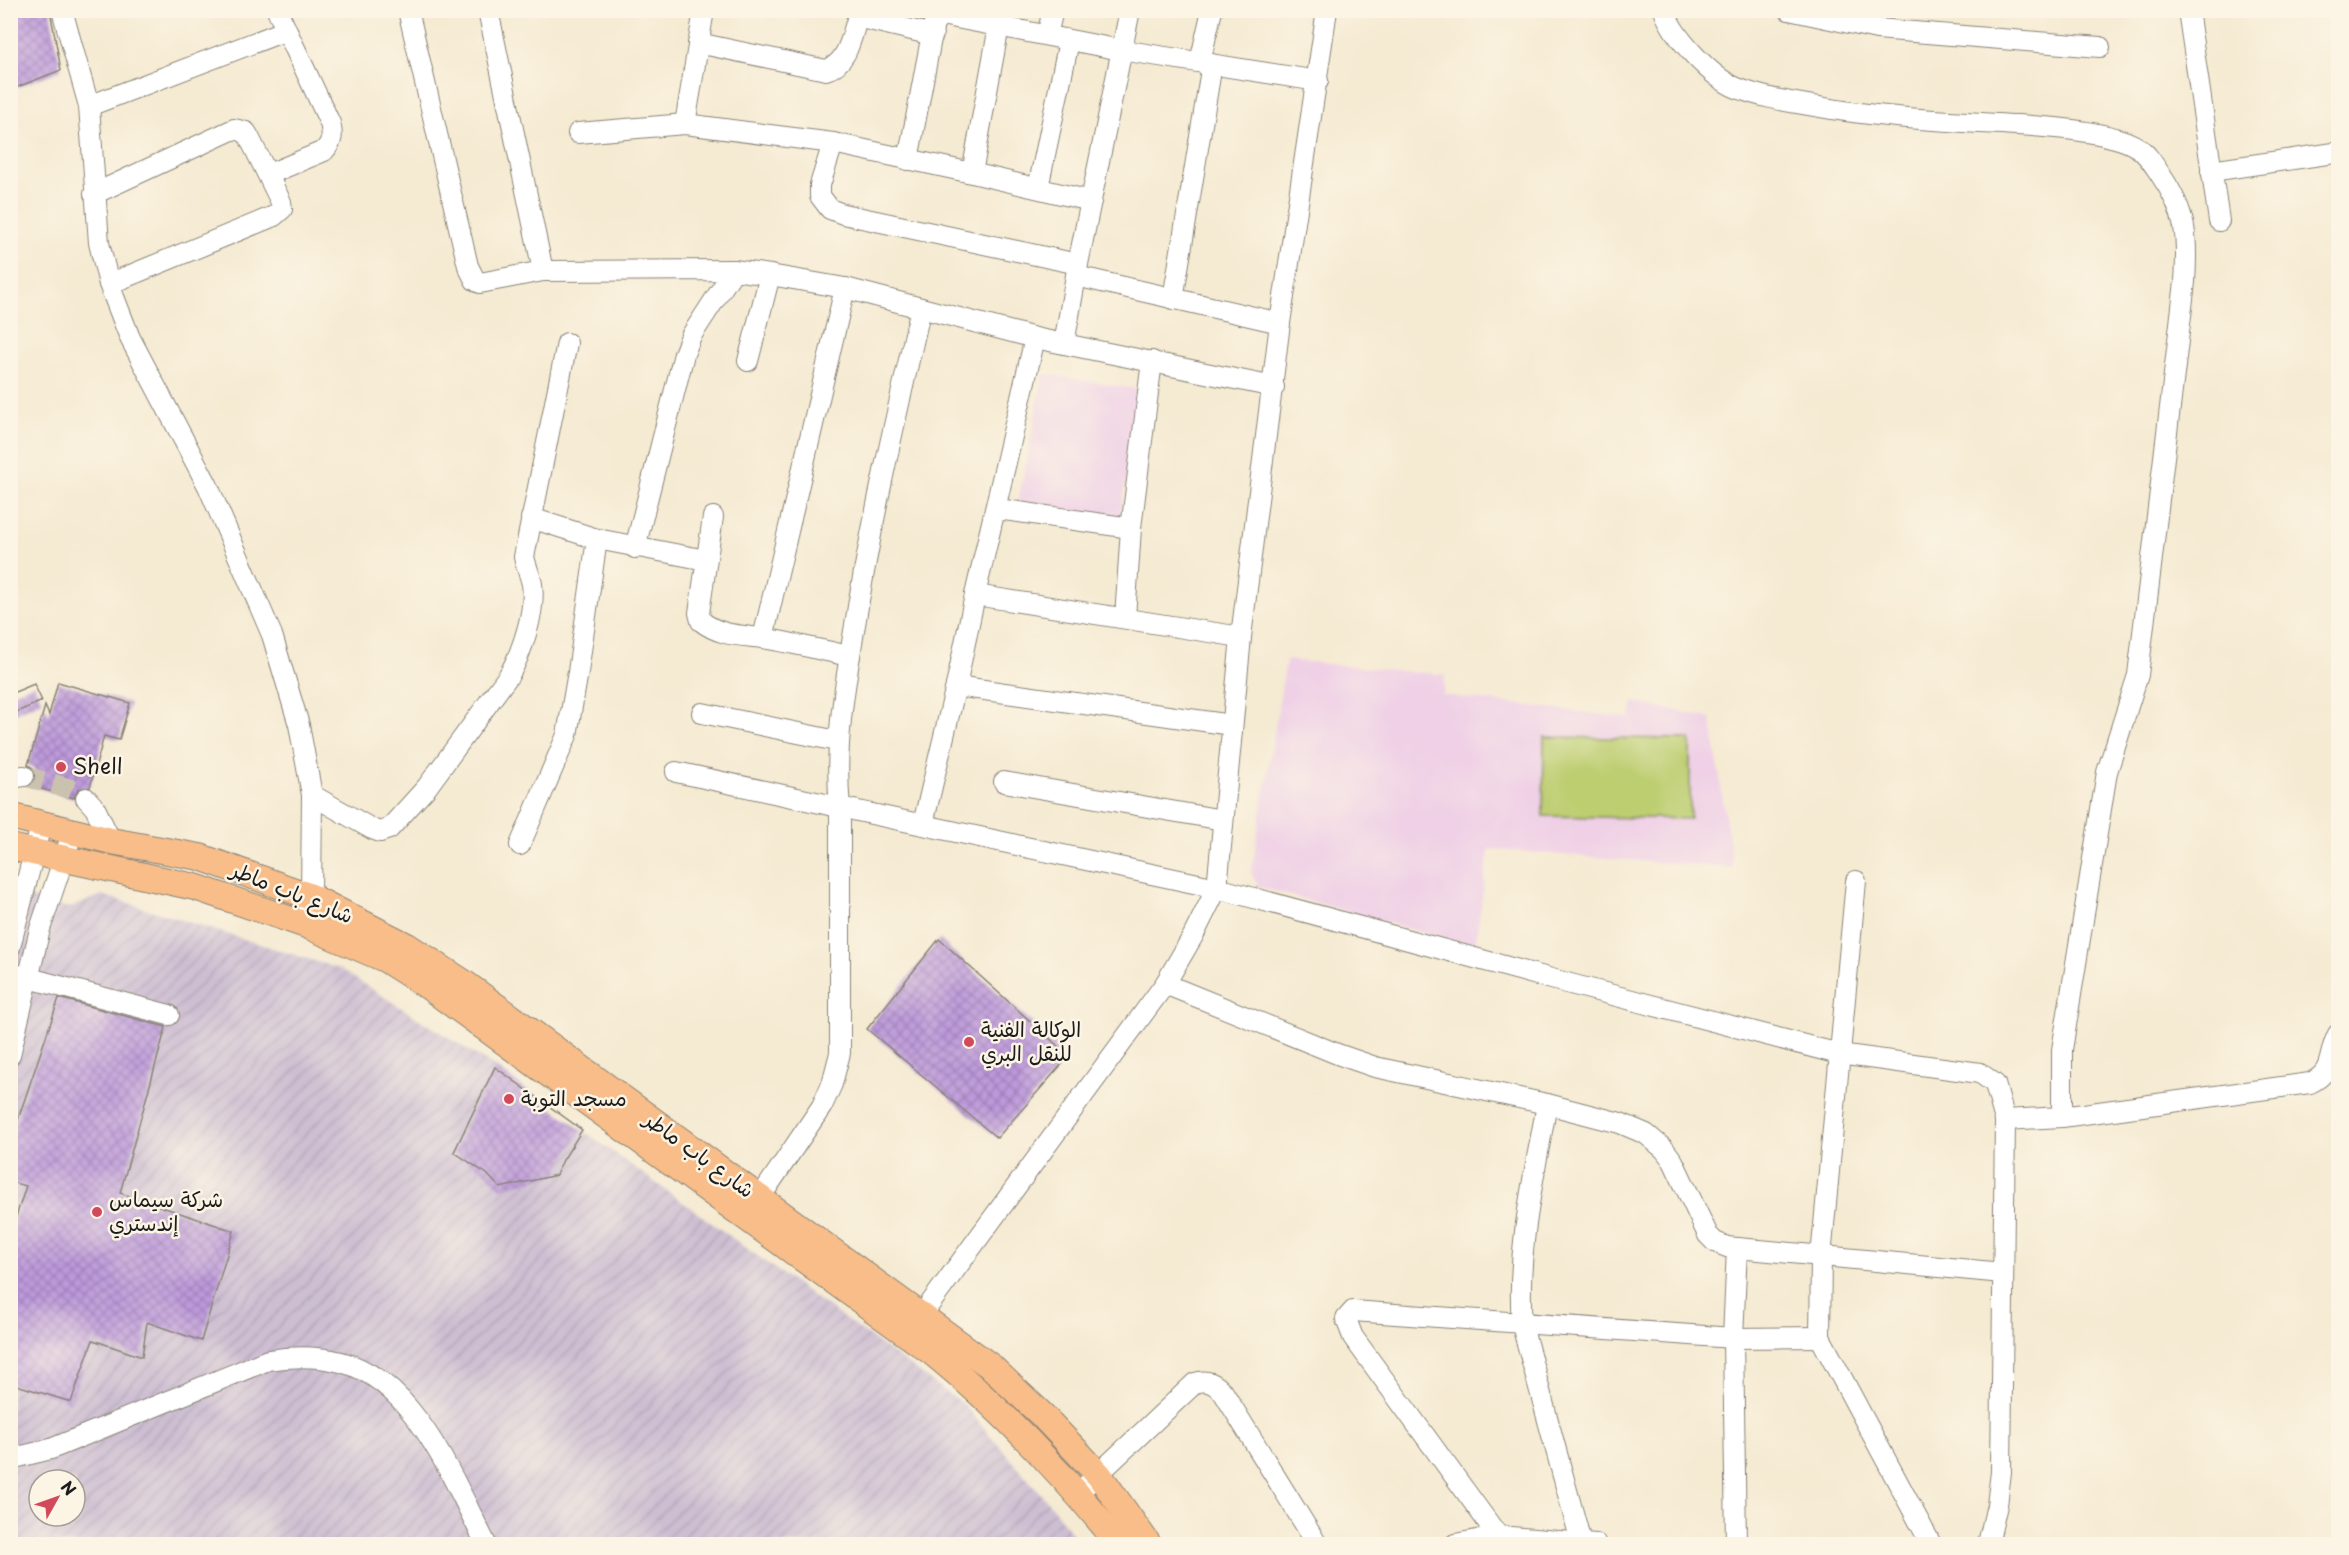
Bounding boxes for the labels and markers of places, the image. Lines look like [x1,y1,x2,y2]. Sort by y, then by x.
place label: Shell [73,749,122,781]
marker: Shell [54,760,68,774]
place label: الوكالة الفنية للنقل البري [981,1012,1081,1069]
marker: الوكالة الفنية للنقل البري [962,1035,976,1049]
place label: مسجد التوبة [521,1081,627,1113]
marker: مسجد التوبة [502,1092,516,1106]
place label: شركة سيماس إندستري [109,1182,223,1239]
marker: شركة سيماس إندستري [90,1205,104,1219]

